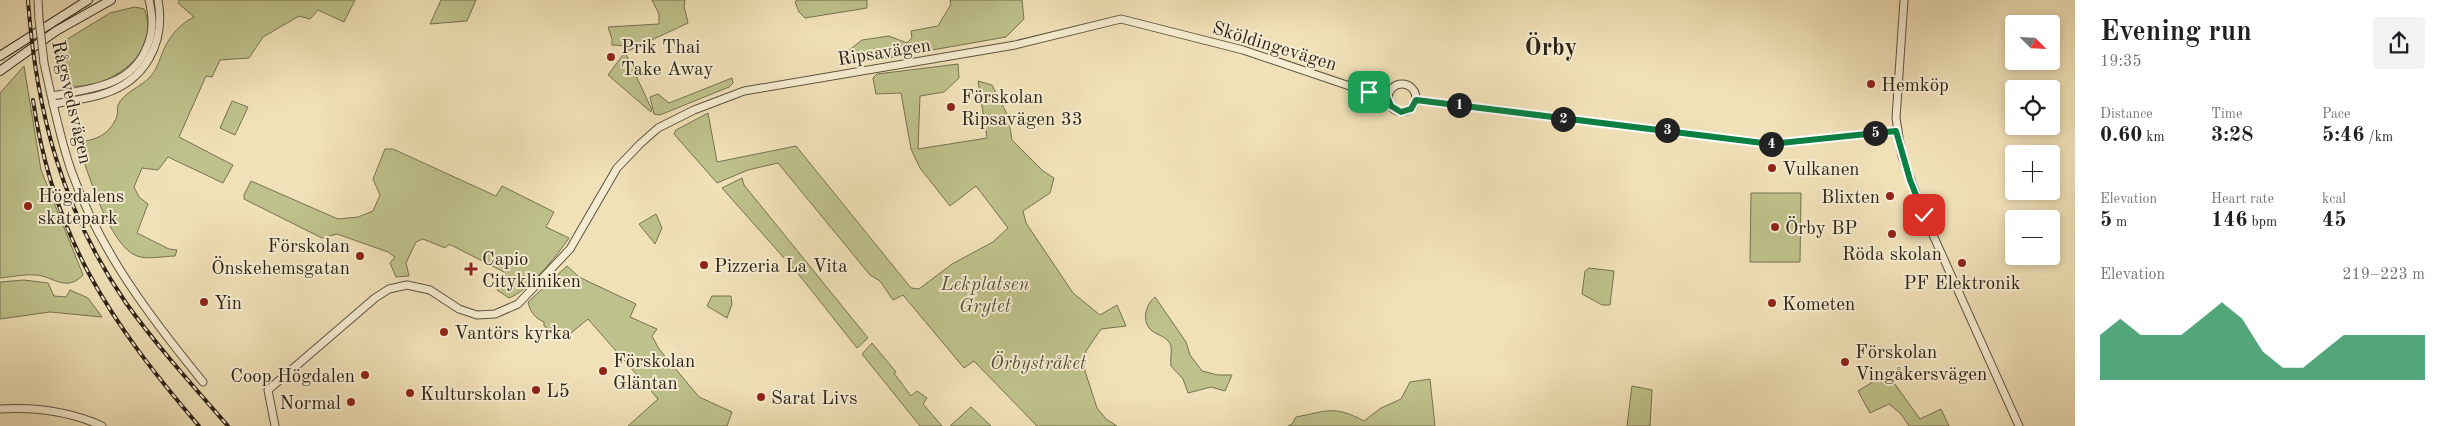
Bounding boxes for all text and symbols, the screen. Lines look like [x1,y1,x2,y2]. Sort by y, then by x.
north arrow [2005,15,2060,70]
map controls [2005,15,2060,265]
button: share [2373,17,2425,69]
street label: Sköldingevägen [1210,19,1339,75]
text: Evening run [2100,19,2252,47]
district label: Örby [1525,32,1577,61]
street label: Ripsavägen [836,37,932,70]
street label: Rågsvedsvägen [47,39,94,166]
place label: Prik Thai Take Away [621,39,714,80]
marker: Prik Thai Take Away [605,51,617,63]
text: 19:35 [2100,54,2142,70]
pin [1348,71,1390,113]
place label: Hemköp [1881,77,1949,96]
icon: arrive [1355,78,1383,106]
marker: Hemköp [1865,78,1877,90]
button: locate [2005,80,2060,135]
place label: Förskolan Ripsavägen 33 [961,89,1083,130]
pin: 1 [1446,92,1472,118]
text: 1 [1455,98,1464,112]
marker: Förskolan Ripsavägen 33 [945,101,957,113]
pin: 2 [1550,106,1576,132]
text: Distance [2100,107,2153,121]
text: Time [2211,107,2242,121]
text: Pace [2322,107,2350,121]
text: 2 [1559,112,1568,126]
pin: 3 [1654,118,1680,142]
pin: 5 [1862,120,1888,146]
text: 3 [1663,123,1672,137]
text: 0.60 [2100,125,2142,146]
text: 3:28 [2211,125,2253,146]
text: 5:46 [2322,125,2364,146]
text: 5 [1871,126,1880,140]
text: km [2142,130,2165,144]
text: /km [2364,130,2393,144]
pin: 4 [1758,132,1784,156]
text: 4 [1767,137,1776,151]
button: + [2005,145,2060,200]
place label: Vulkanen [1782,161,1860,180]
marker: Vulkanen [1766,162,1778,174]
place label: Högdalens skatepark [38,188,124,229]
place label: Blixten [1821,189,1880,208]
marker: Blixten [1884,190,1896,202]
text: Elevation [2100,192,2157,206]
text: Heart rate [2211,192,2274,206]
text: kcal [2322,192,2346,206]
pin [1903,194,1945,236]
marker: Högdalens skatepark [22,200,34,212]
icon: check [1910,201,1938,229]
button: − [2005,210,2060,265]
text: 5 [2100,210,2112,231]
text: 146 [2211,210,2248,231]
text: 45 [2322,210,2346,231]
text: m [2112,215,2127,229]
text: bpm [2248,215,2277,229]
place label: Örby BP [1785,216,1857,239]
marker: Örby BP [1769,221,1781,233]
marker: Röda skolan [1886,228,1898,240]
place label: Förskolan Önskehemsgatan [211,238,350,279]
place label: Röda skolan [1842,246,1942,265]
marker: Förskolan Önskehemsgatan [354,250,366,262]
place label: Capio Citykliniken [482,251,581,292]
marker: PF Elektronik [1956,257,1968,269]
place label: Pizzeria La Vita [714,258,848,277]
marker: Pizzeria La Vita [698,259,710,271]
marker: Capio Citykliniken [464,262,478,276]
text: Elevation [2100,267,2165,283]
text: 219–223 m [2342,267,2425,283]
place label: PF Elektronik [1903,275,2021,294]
park label: Lekplatsen Grytet [940,276,1029,317]
place label: Yin [214,295,242,314]
marker: Yin [198,296,210,308]
place label: Kometen [1782,296,1855,315]
marker: Kometen [1766,297,1778,309]
place label: Vantörs kyrka [454,325,572,344]
marker: Vantörs kyrka [438,326,450,338]
place label: Förskolan Vingåkersvägen [1855,344,1987,385]
park label: Örbystråket [990,350,1087,374]
place label: Förskolan Gläntan [613,353,695,394]
marker: Förskolan Vingåkersvägen [1839,356,1851,368]
marker: Förskolan Gläntan [597,365,609,377]
place label: Coop Högdalen [230,368,355,387]
marker: Coop Högdalen [359,369,371,381]
place label: L5 [546,383,570,402]
marker: L5 [530,384,542,396]
place label: Kulturskolan [420,386,527,405]
marker: Kulturskolan [404,387,416,399]
place label: Sarat Livs [771,390,858,409]
marker: Sarat Livs [755,391,767,403]
place label: Normal [280,395,341,414]
marker: Normal [345,396,357,408]

